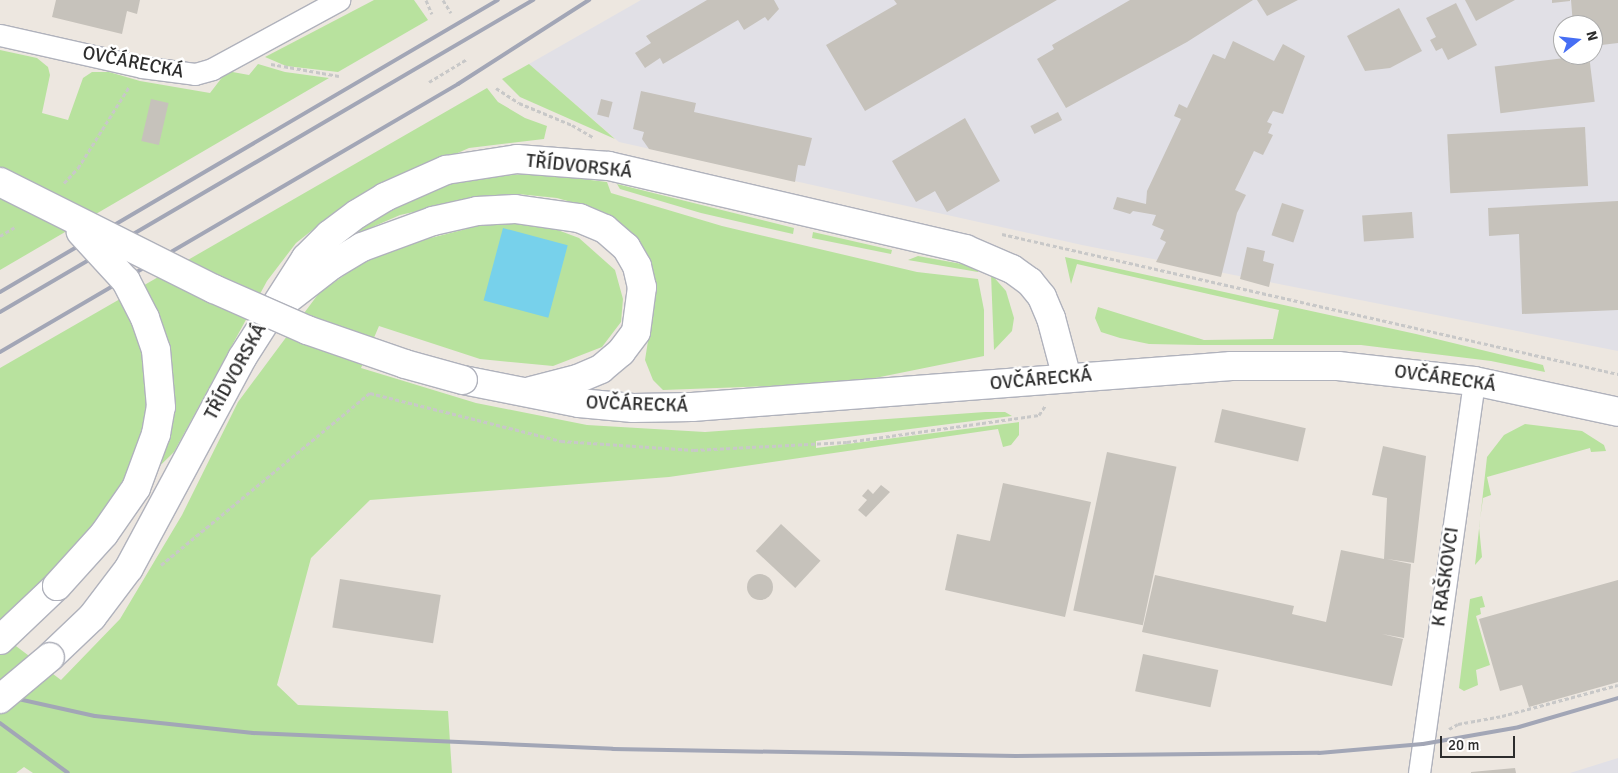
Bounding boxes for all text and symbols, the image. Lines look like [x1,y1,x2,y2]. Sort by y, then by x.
north arrow [1553,15,1603,65]
text: N [1582,29,1601,43]
street label: OVČÁRECKÁ [81,42,185,84]
street label: TŘÍDVORSKÁ [525,150,633,184]
street label: TŘÍDVORSKÁ [200,320,272,424]
street label: OVČÁRECKÁ [1393,361,1497,397]
street label: OVČÁRECKÁ [989,364,1093,396]
street label: OVČÁRECKÁ [585,392,689,418]
street label: K RAŠKOVCI [1428,526,1464,628]
scale bar [1443,726,1518,758]
text: 20 m [1448,736,1479,754]

